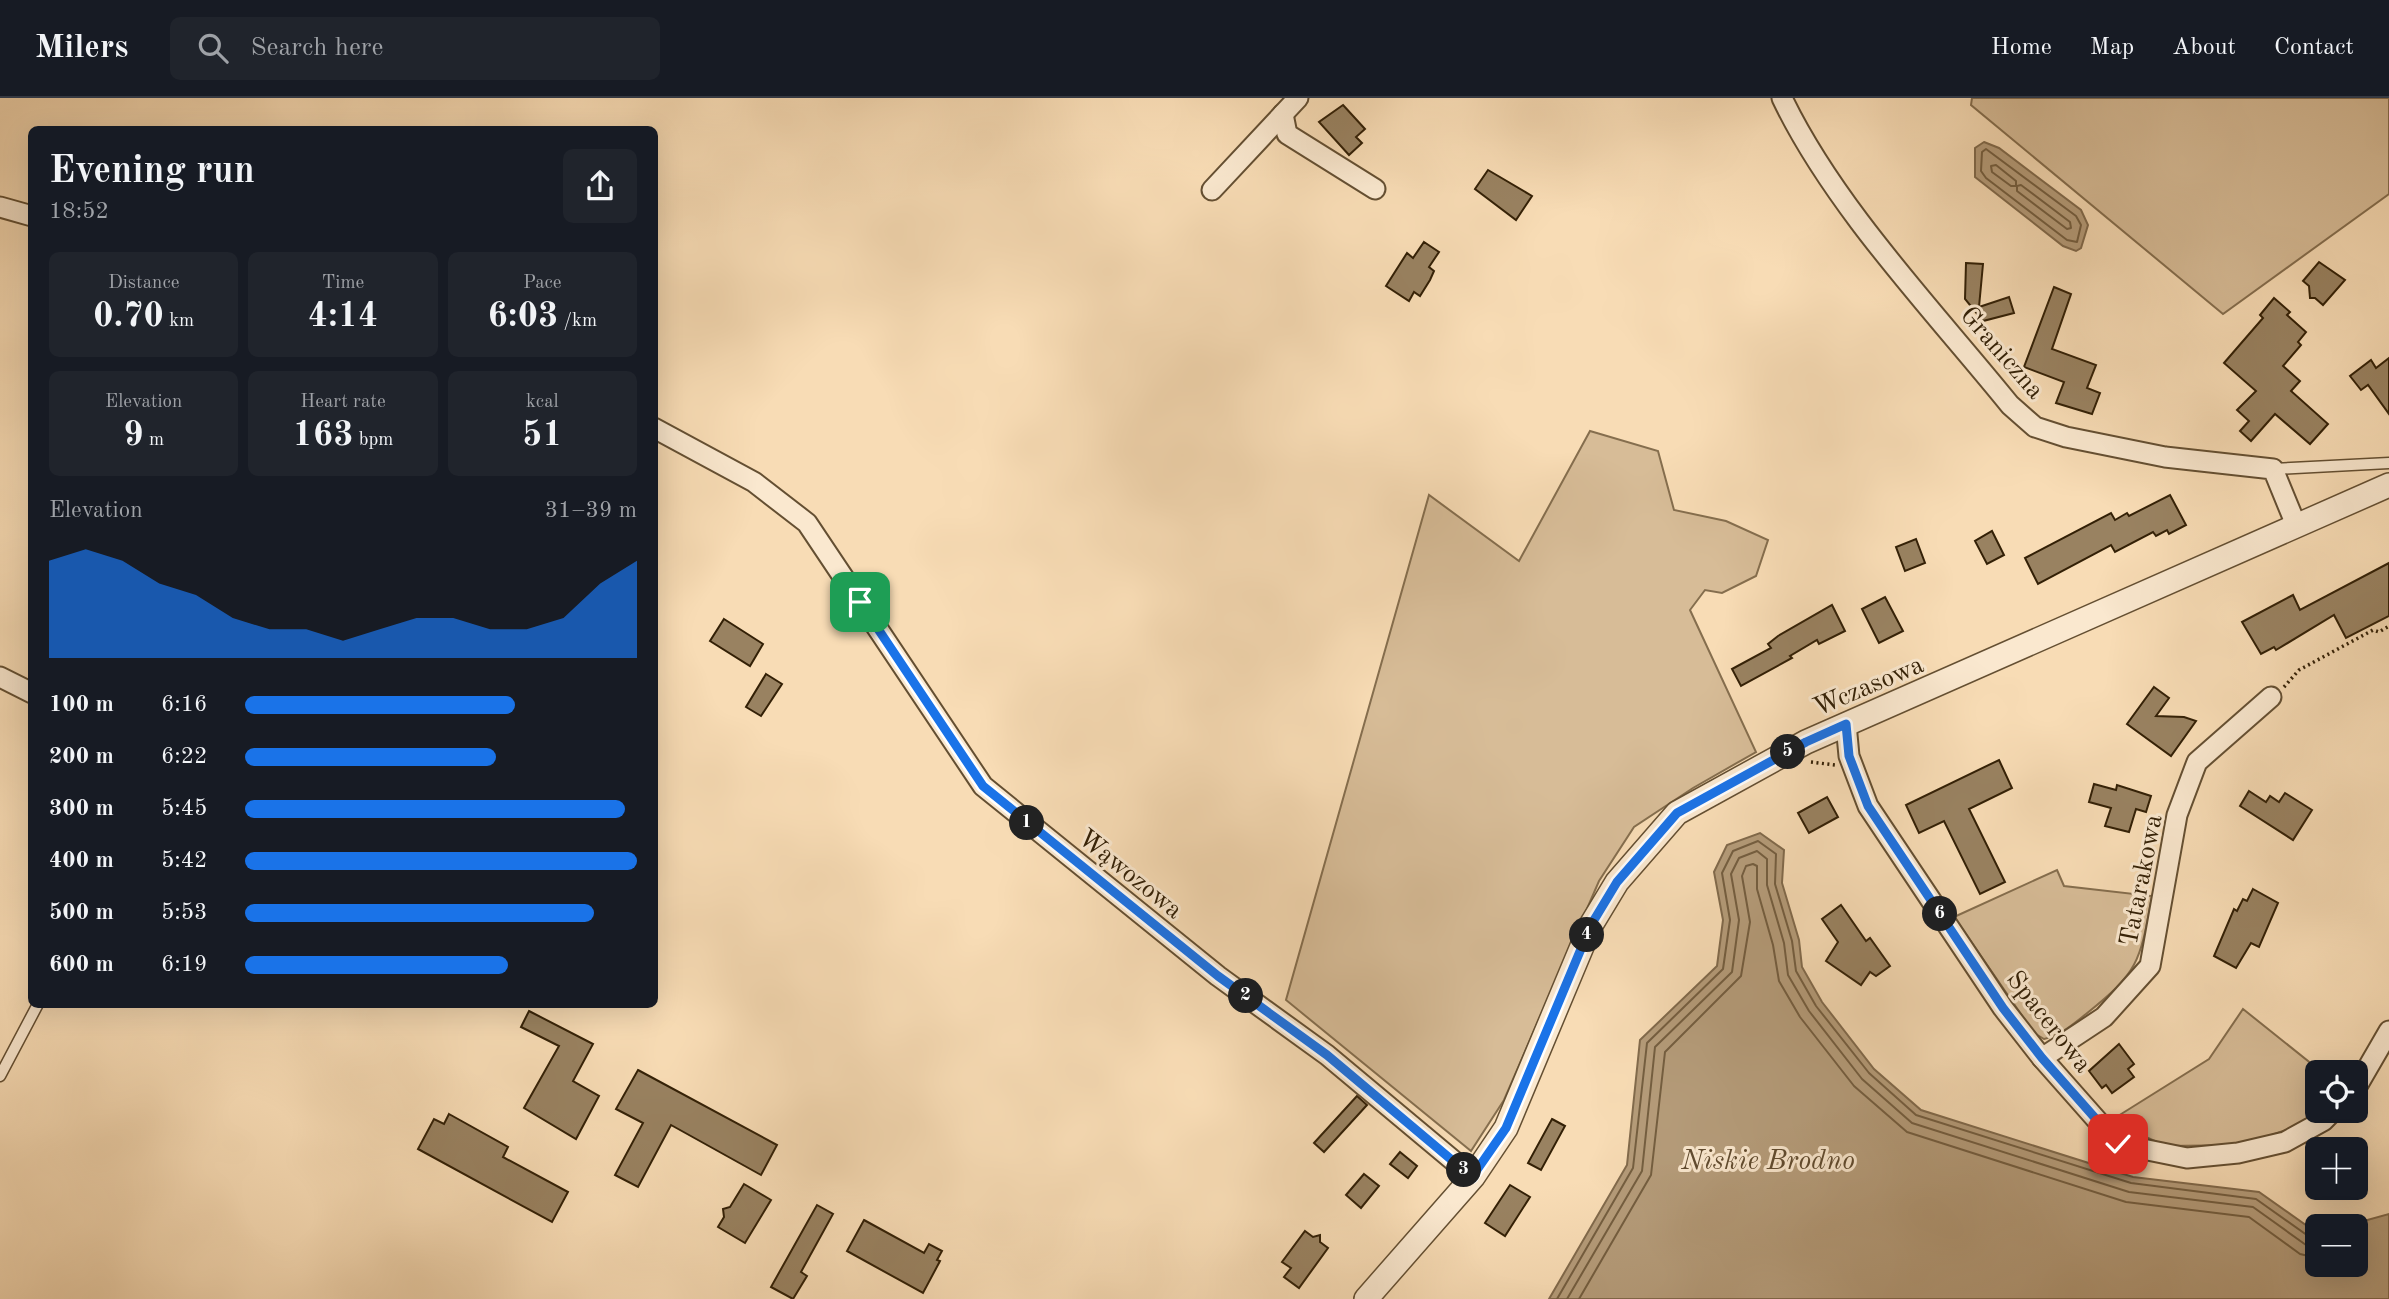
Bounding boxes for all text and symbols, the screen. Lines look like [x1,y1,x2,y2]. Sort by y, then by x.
search box [170,17,660,80]
icon: search [194,29,232,67]
text: Milers [35,32,128,65]
text: Search here [250,35,383,61]
text: Home [1991,36,2052,60]
text: Map [2090,36,2134,60]
text: About [2172,36,2236,60]
text: Contact [2274,36,2354,60]
button: share [563,149,637,223]
text: Evening run [49,153,255,191]
text: 18:52 [49,200,109,223]
text: Distance [108,274,179,293]
text: Time [322,274,364,293]
text: Pace [523,274,562,293]
text: 0.70 [93,299,164,334]
text: 4:14 [308,299,378,334]
text: 6:03 [488,299,558,334]
street label: Graniczna [1955,302,2048,405]
text: km [164,312,194,331]
text: /km [558,312,597,331]
text: Elevation [105,393,182,412]
text: Heart rate [300,393,386,412]
text: kcal [526,393,559,412]
text: 9 [123,418,144,453]
text: 163 [293,418,353,453]
text: 51 [522,418,563,453]
text: m [144,431,164,450]
text: bpm [353,431,393,450]
text: Elevation [49,499,143,522]
text: 31–39 m [545,499,637,522]
pin [830,572,890,632]
icon: arrive [841,583,879,621]
street label: Wczasowa [1810,652,1928,722]
text: 100 m [49,693,114,716]
text: 6:16 [161,693,207,716]
pin: 5 [1770,734,1806,770]
text: 5 [1782,742,1793,761]
text: 200 m [49,745,114,768]
text: 6:22 [161,745,207,768]
text: 300 m [49,797,114,820]
text: 5:45 [161,797,207,820]
pin: 1 [1010,806,1044,840]
street label: Tatarakowa [2116,812,2168,948]
text: 1 [1021,813,1032,832]
street label: Wąwozowa [1073,825,1187,924]
text: 400 m [49,849,114,872]
text: 5:42 [161,849,207,872]
pin: 6 [1923,896,1958,932]
text: 500 m [49,901,114,924]
text: 5:53 [161,901,207,924]
text: 6 [1934,904,1945,923]
pin: 4 [1570,918,1604,952]
text: 4 [1581,925,1592,944]
text: 600 m [49,953,114,976]
text: 6:19 [161,953,207,976]
street label: Spacerowa [2001,967,2096,1078]
pin: 2 [1228,978,1264,1014]
text: 2 [1240,986,1251,1005]
map controls [2305,1060,2368,1277]
button: locate [2305,1060,2368,1123]
pin [2088,1114,2148,1174]
icon: check [2099,1125,2137,1163]
button: + [2305,1137,2368,1200]
water label: Niskie Brodno [1680,1148,1855,1176]
pin: 3 [1446,1152,1482,1188]
text: 3 [1458,1160,1469,1179]
button: − [2305,1214,2368,1277]

